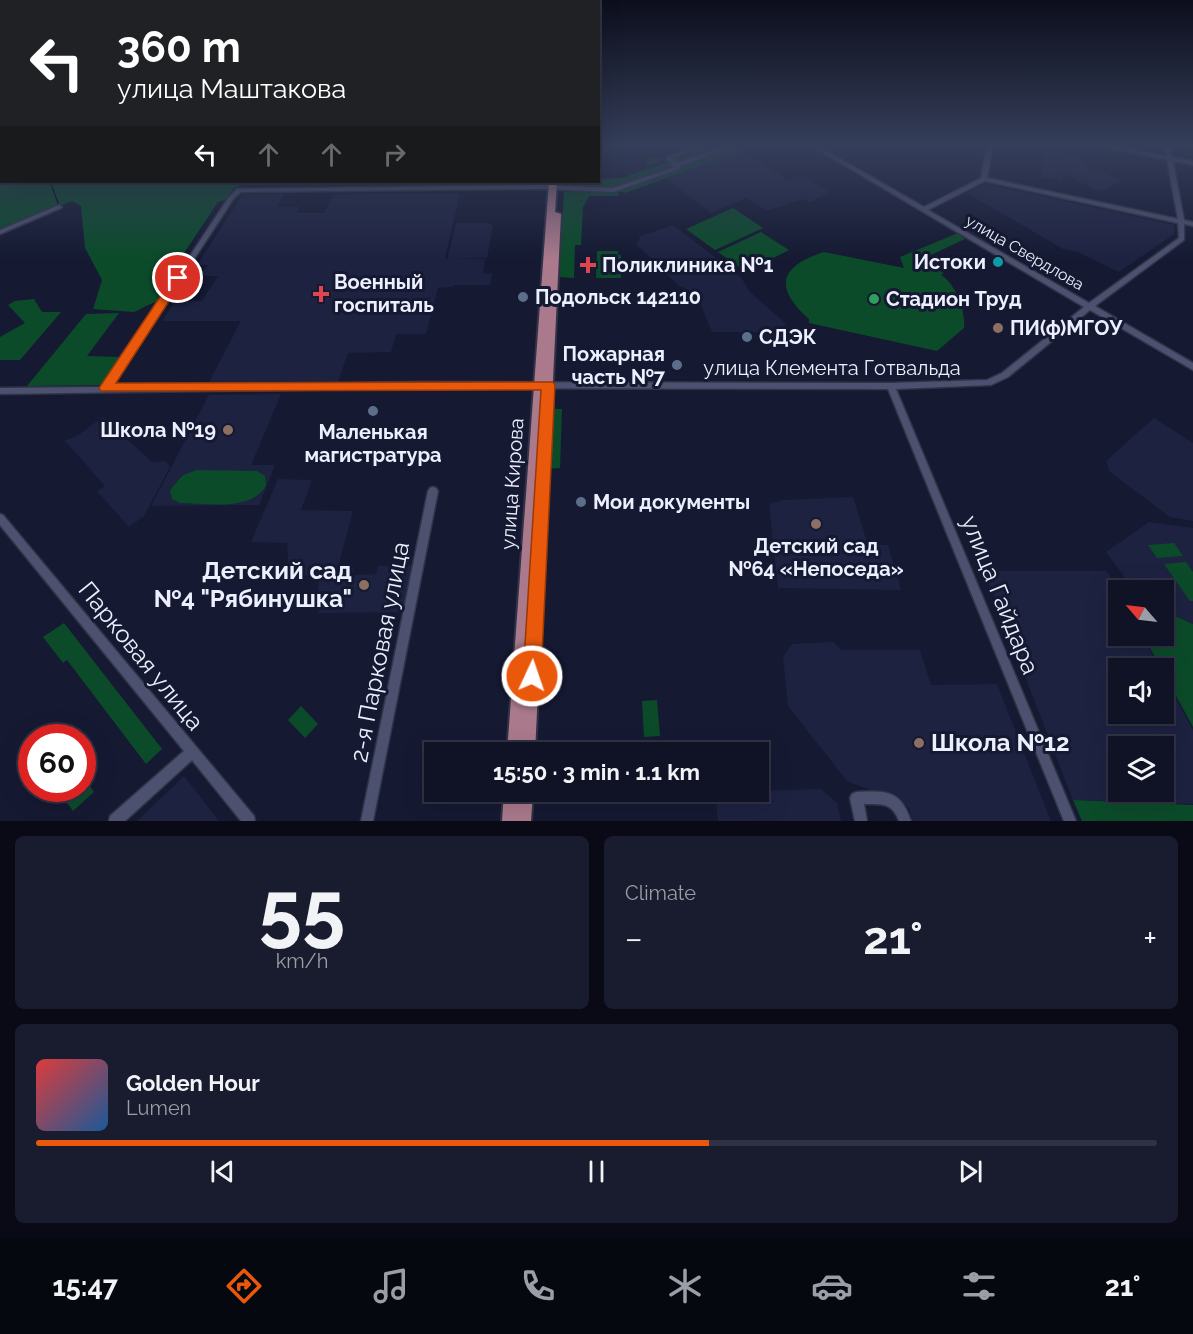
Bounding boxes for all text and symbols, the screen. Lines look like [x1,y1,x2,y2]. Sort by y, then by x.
text: 360 m [117,23,241,72]
icon: left [18,24,96,102]
text: улица Маштакова [117,73,346,104]
icon: left [189,138,222,171]
icon: ahead [252,138,285,171]
icon: ahead [315,138,348,171]
icon: right [378,138,411,171]
street label: улица Свердлова [962,211,1087,294]
place label: Истоки [914,250,986,274]
pin [152,252,203,303]
place label: Поликлиника №1 [602,253,773,277]
marker: Истоки [991,255,1005,269]
marker: Поликлиника №1 [579,256,597,274]
icon: arrive [161,261,194,294]
place label: Военный госпиталь [334,270,434,317]
marker: Военный госпиталь [312,285,330,303]
place label: Подольск 142110 [535,285,701,309]
place label: Стадион Труд [886,287,1022,311]
marker: Подольск 142110 [516,290,530,304]
marker: Стадион Труд [867,292,881,306]
place label: ПИ(ф)МГОУ [1010,316,1122,340]
marker: ПИ(ф)МГОУ [991,321,1005,335]
place label: СДЭК [759,325,817,349]
marker: СДЭК [740,330,754,344]
place label: Пожарная часть №7 [562,342,666,389]
street label: улица Клемента Готвальда [703,356,961,380]
marker: Пожарная часть №7 [670,358,684,372]
marker: Маленькая магистратура [366,404,380,418]
street label: улица Кирова [495,417,529,551]
place label: Школа №19 [100,418,216,442]
place label: Маленькая магистратура [304,420,442,467]
marker: Школа №19 [221,423,235,437]
place label: Мои документы [593,490,750,514]
marker: Мои документы [574,495,588,509]
street label: улица Гайдара [955,511,1045,678]
marker: Детский сад №64 «Непоседа» [809,517,823,531]
place label: Детский сад №64 «Непоседа» [728,534,904,581]
street label: 2-я Парковая улица [344,539,415,765]
place label: Детский сад №4 "Рябинушка" [154,556,352,613]
street label: Парковая улица [73,576,210,736]
marker: Детский сад №4 "Рябинушка" [357,578,371,592]
north arrow [1108,580,1174,646]
map controls [1108,580,1174,802]
position arrow [500,644,564,708]
button: sound [1108,658,1174,724]
speed limit sign: 60 [18,724,96,802]
place label: Школа №12 [931,728,1069,757]
marker: Школа №12 [912,736,926,750]
button: layers [1108,736,1174,802]
text: 15:50 · 3 min · 1.1 km [493,759,700,785]
text: 55 [259,864,345,955]
text: Climate [625,881,696,905]
text: 21° [863,912,923,965]
text: − [625,919,643,958]
text: + [1143,919,1157,958]
text: km/h [276,949,328,973]
text: Golden Hour [126,1070,260,1096]
text: Lumen [126,1096,191,1120]
icon: previous [206,1155,239,1188]
icon: pause [580,1155,613,1188]
icon: next [954,1155,987,1188]
icon: directions [223,1265,265,1307]
icon: music [370,1265,412,1307]
icon: phone [517,1265,559,1307]
icon: climate [664,1265,706,1307]
icon: car [811,1265,853,1307]
icon: filters [958,1265,1000,1307]
text: 15:47 [52,1271,118,1302]
text: 21° [1105,1271,1140,1302]

